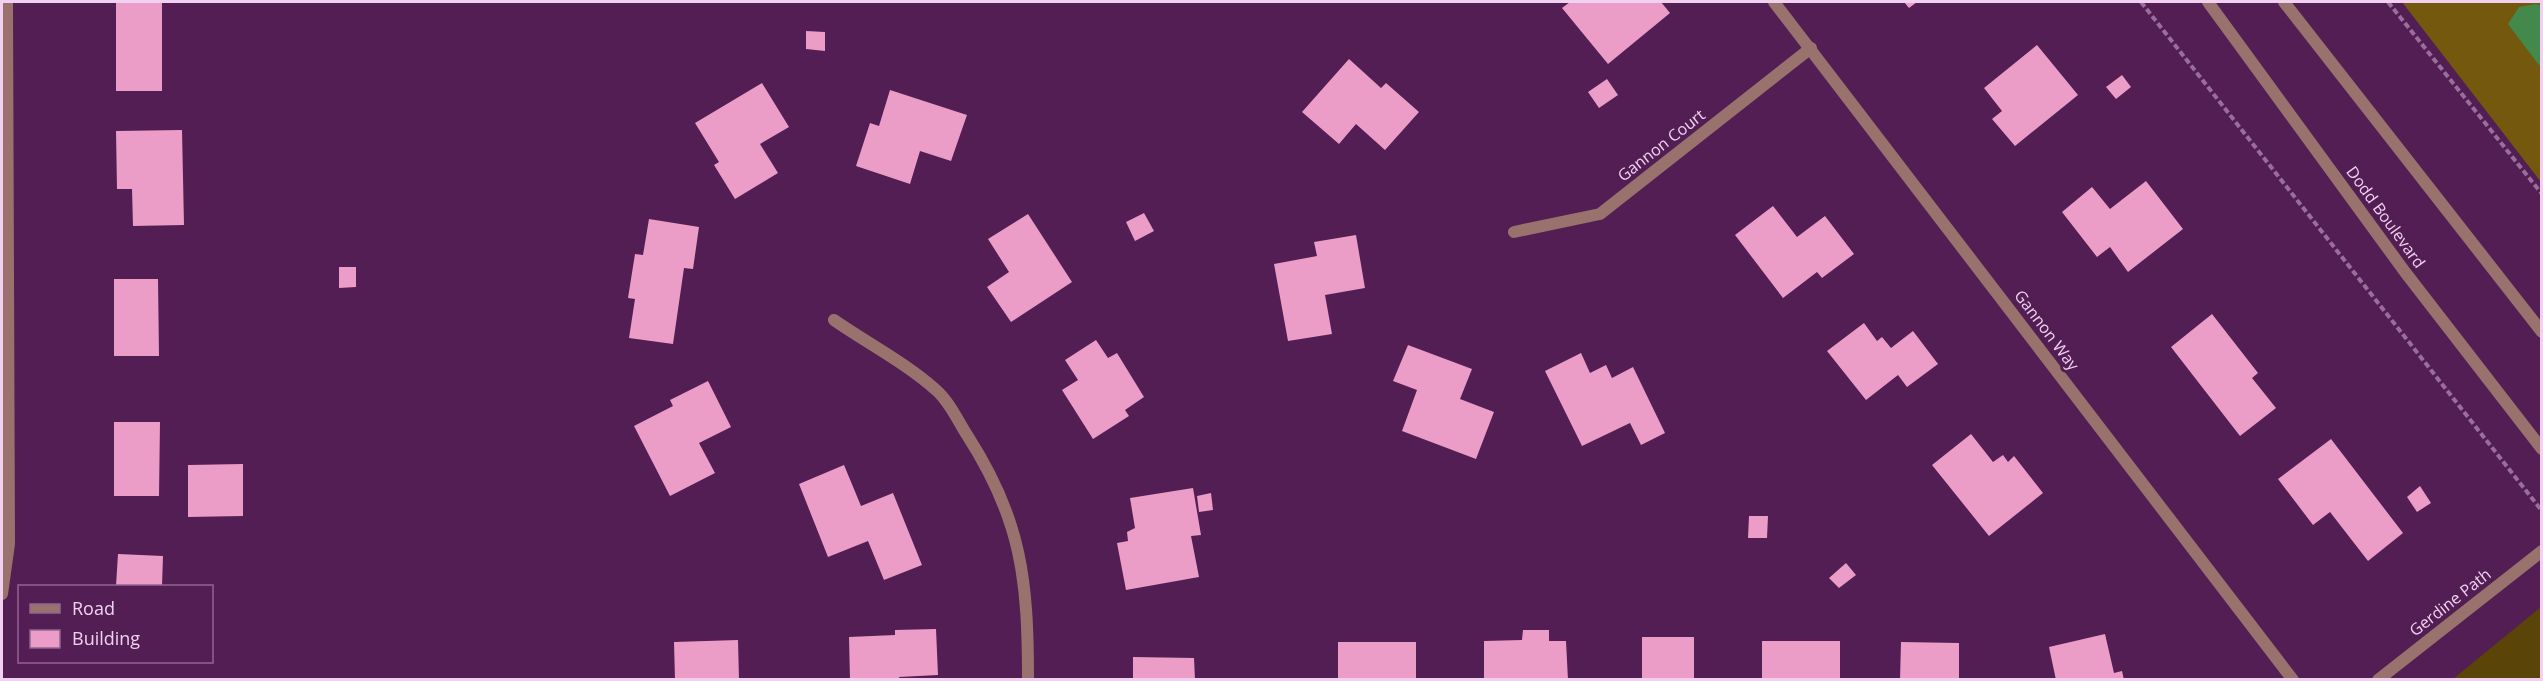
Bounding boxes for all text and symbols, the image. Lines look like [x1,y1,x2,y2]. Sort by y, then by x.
street label: Gannon Court [1613,104,1710,186]
street label: Dodd Boulevard [2342,162,2430,272]
street label: Gannon Way [2010,285,2085,376]
street label: Gerdine Path [2405,563,2495,641]
legend [18,585,213,663]
text: Road [72,596,115,620]
text: Building [72,626,140,650]

